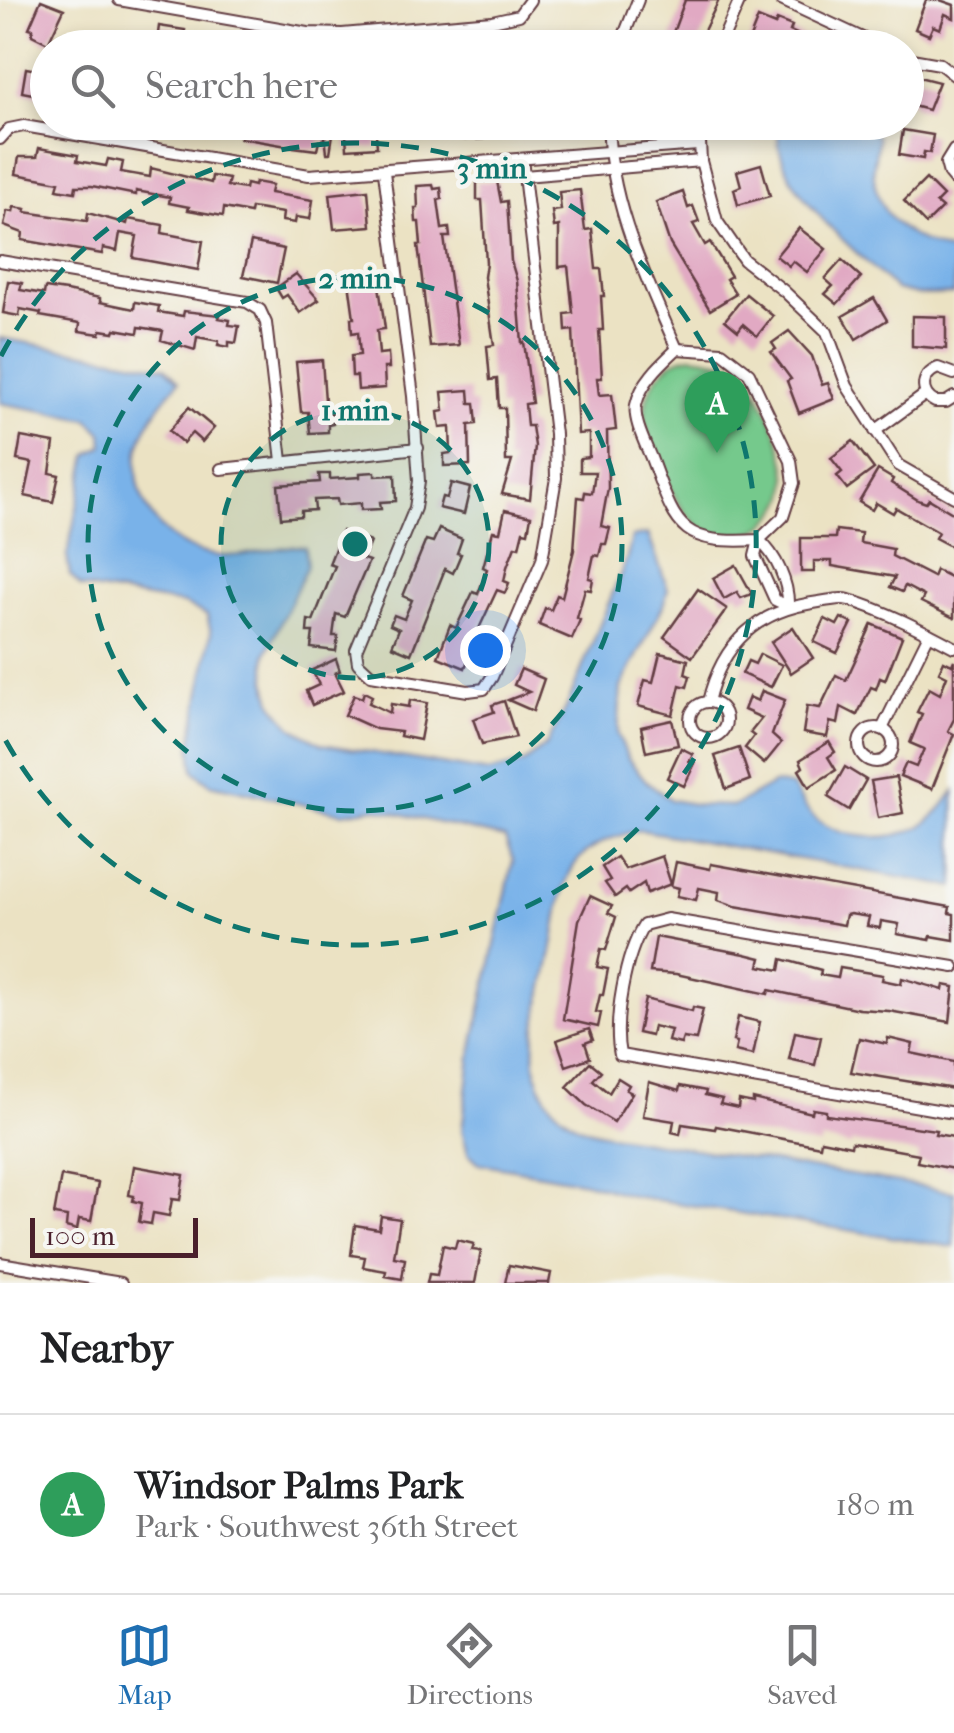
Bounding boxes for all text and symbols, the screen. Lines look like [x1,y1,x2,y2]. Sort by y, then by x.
search box [30,30,924,140]
icon: search [65,58,120,113]
text: Search here [145,63,338,108]
text: 3 min [457,151,528,186]
text: 2 min [318,261,392,296]
pin: A [684,370,750,453]
text: 1 min [321,393,390,428]
centre of rings [337,526,373,562]
your location [460,625,511,676]
scale bar [30,1213,198,1258]
text: 100 m [45,1219,115,1252]
text: Nearby [40,1324,172,1373]
text: Windsor Palms Park [135,1463,463,1508]
text: A [62,1486,83,1523]
text: 180 m [835,1486,914,1523]
text: Park · Southwest 36th Street [135,1508,518,1545]
tab: Map [117,1618,172,1711]
tab: Directions [407,1618,533,1711]
tab: Saved [767,1618,837,1711]

